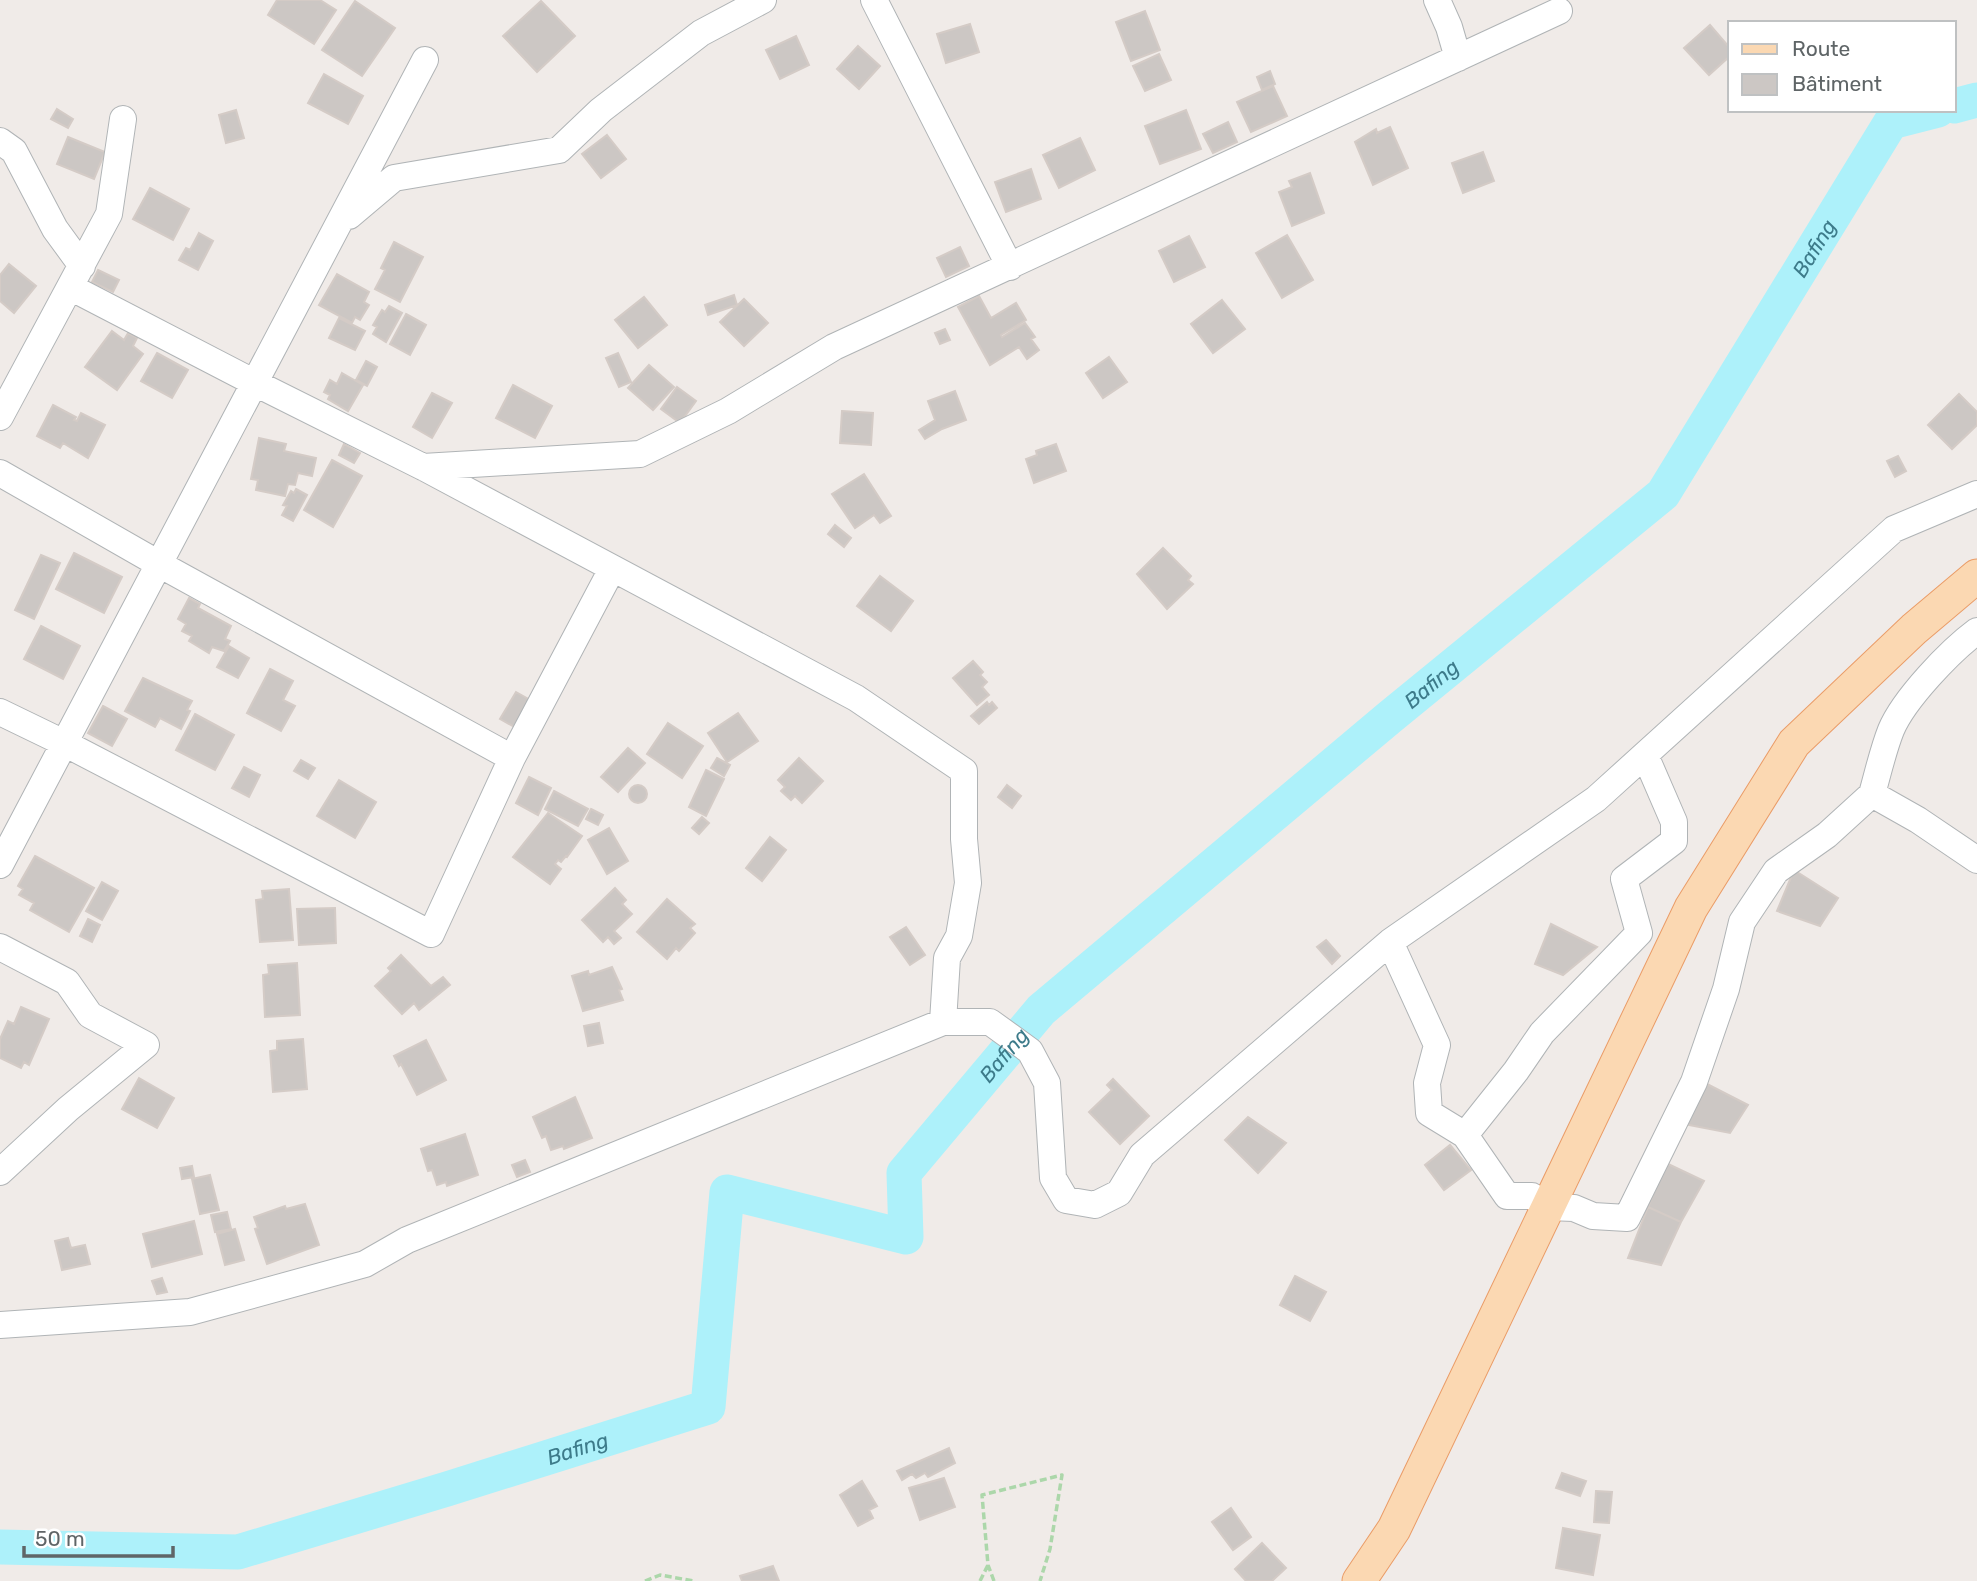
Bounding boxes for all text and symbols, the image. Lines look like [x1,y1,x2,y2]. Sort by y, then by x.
legend [1728,21,1956,112]
text: Route [1792,36,1850,61]
text: Bâtiment [1792,71,1882,96]
water label: Bafing [1787,215,1841,281]
water label: Bafing [1399,654,1463,713]
water label: Bafing [974,1022,1033,1087]
water label: Bafing [544,1427,611,1469]
scale bar [24,1514,173,1558]
text: 50 m [35,1526,85,1551]

